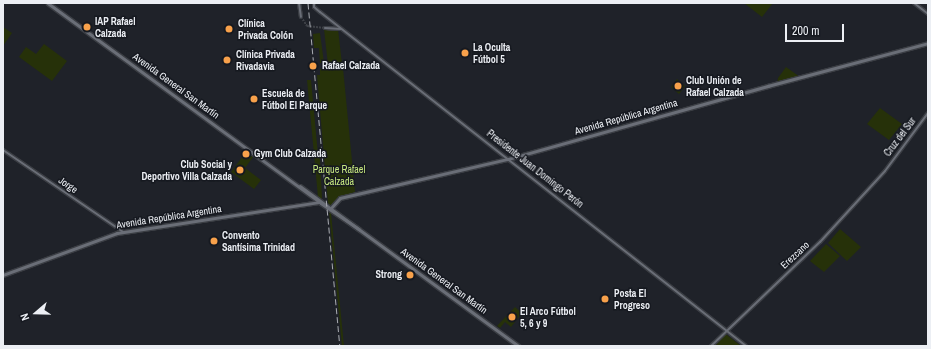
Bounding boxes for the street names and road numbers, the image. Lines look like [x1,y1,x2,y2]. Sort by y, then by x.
street label: Avenida General San Martín [130,51,222,121]
street label: Avenida República Argentina [573,96,679,138]
street label: Cruz del Sur [881,115,919,159]
street label: Presidente Juan Domingo Perón [484,128,586,210]
street label: Jorge [56,174,80,196]
street label: Avenida República Argentina [115,203,223,231]
street label: Erezcano [778,239,812,271]
street label: Avenida General San Martín [398,246,490,316]

